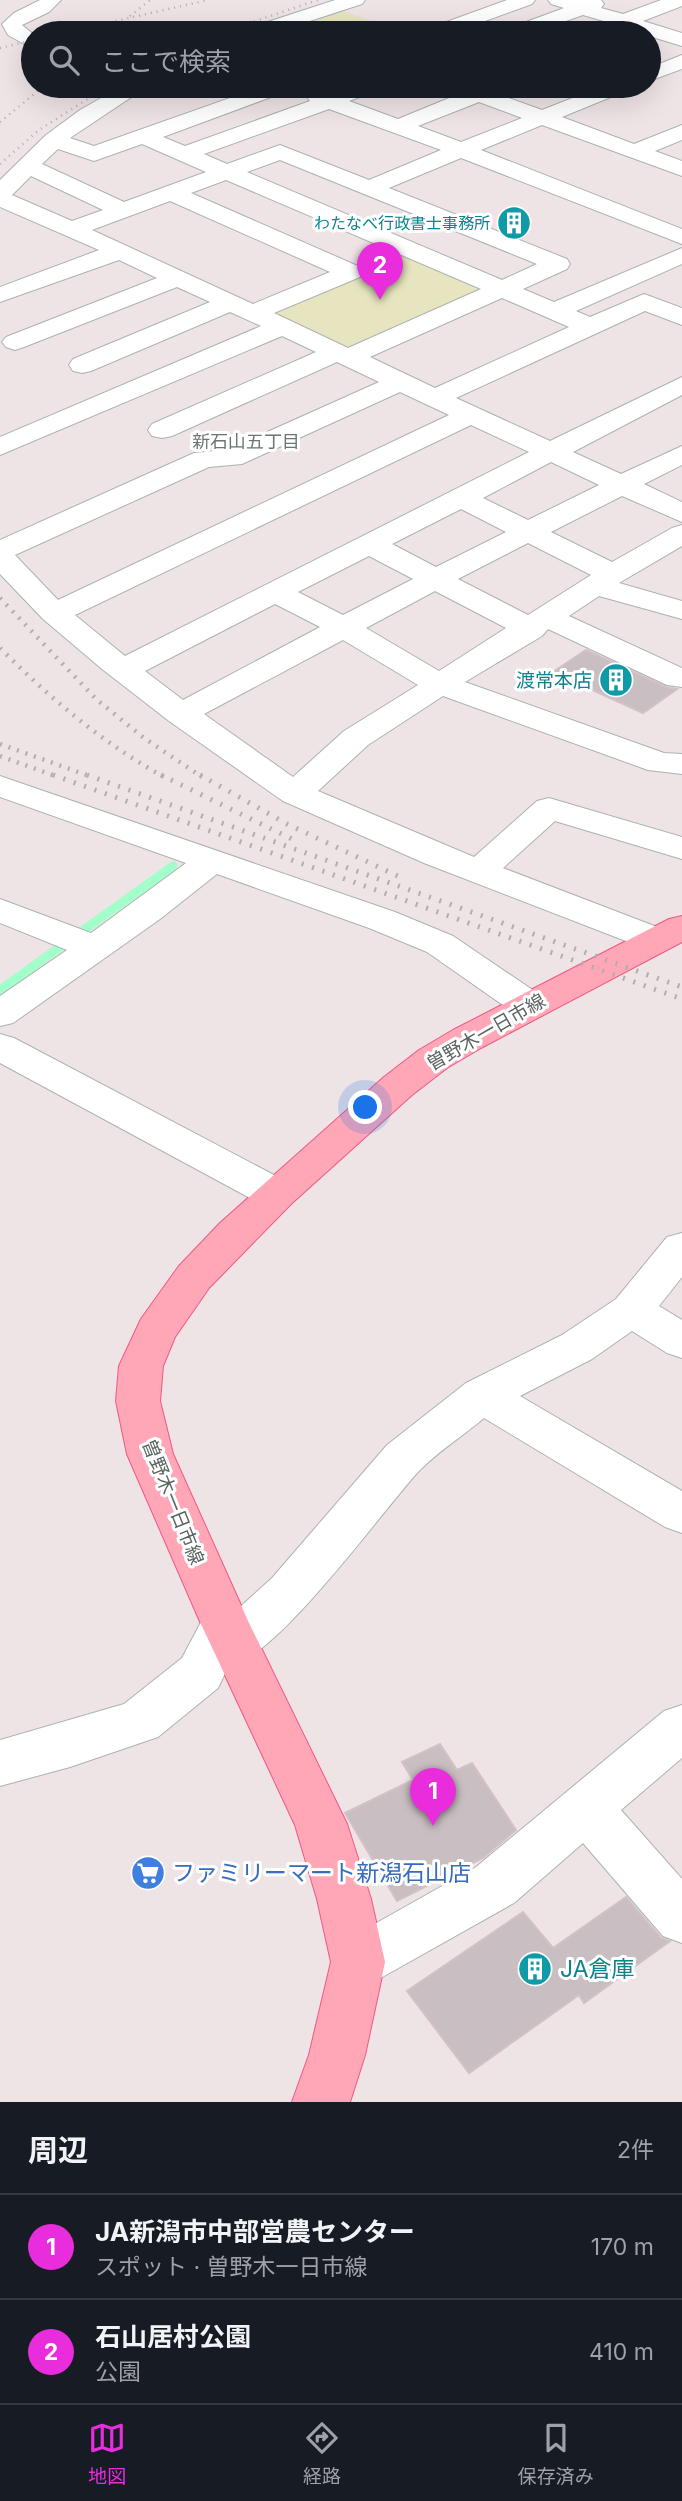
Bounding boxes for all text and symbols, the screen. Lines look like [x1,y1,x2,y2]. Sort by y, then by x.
search box [21,21,661,98]
icon: search [45,41,83,79]
text: ここで検索 [101,46,231,77]
building icon: わたなべ行政書士事務所 [495,204,533,242]
place label: わたなべ行政書士事務所 [314,213,490,233]
pin: 2 [357,242,403,300]
district label: 新石山五丁目 [192,431,300,452]
building icon: 渡常本店 [597,661,635,699]
place label: 渡常本店 [516,669,592,692]
street label: 曽野木一日市線 [423,989,549,1075]
your location [348,1090,382,1124]
street label: 曽野木一日市線 [137,1436,209,1568]
pin: 1 [410,1768,456,1826]
supermarket icon: ファミリーマート新潟石山店 [129,1854,167,1892]
place label: ファミリーマート新潟石山店 [172,1859,471,1887]
building icon: JA倉庫 [516,1950,554,1988]
place label: JA倉庫 [560,1955,635,1983]
text: 周辺 [28,2132,88,2168]
text: 2件 [617,2136,654,2164]
text: JA新潟市中部営農センター [95,2216,415,2247]
text: 1 [46,2233,56,2261]
text: 170 m [591,2233,654,2261]
text: スポット · 曽野木一日市線 [95,2253,368,2281]
text: 石山居村公園 [95,2321,251,2352]
text: 2 [44,2338,58,2366]
text: 410 m [589,2338,654,2366]
text: 公園 [95,2358,141,2386]
tab: 地図 [88,2419,126,2488]
tab: 経路 [303,2419,341,2488]
tab: 保存済み [518,2419,594,2488]

